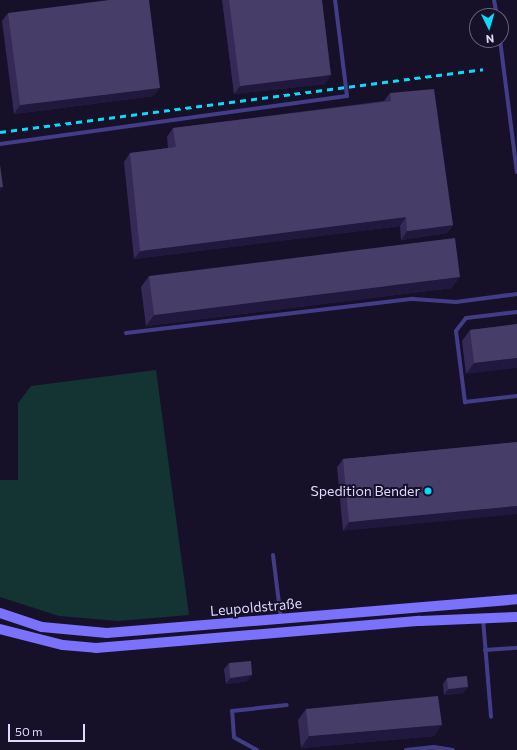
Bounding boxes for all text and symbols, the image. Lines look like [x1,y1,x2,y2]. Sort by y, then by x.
north arrow [469,8,509,48]
text: N [485,33,495,46]
place label: Spedition Bender [311,483,420,499]
marker: Spedition Bender [423,486,433,496]
street label: Leupoldstraße [209,595,303,619]
scale bar [10,716,87,742]
text: 50 m [15,724,43,738]

